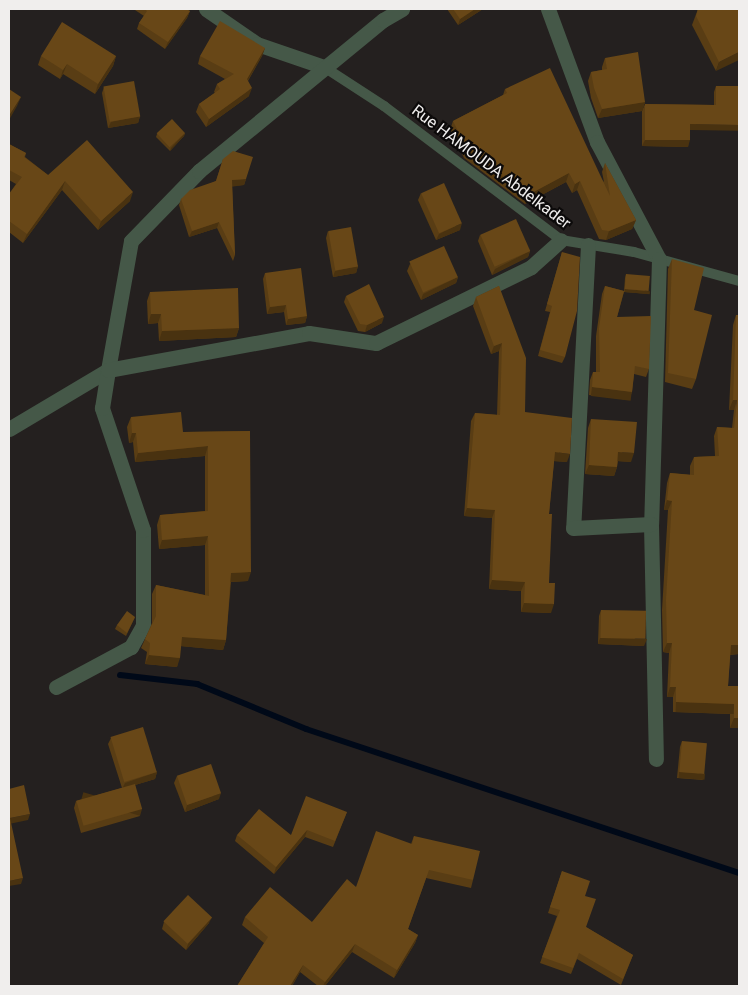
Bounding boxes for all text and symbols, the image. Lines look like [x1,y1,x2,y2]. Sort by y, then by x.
street label: Rue HAMOUDA Abdelkader [408,101,574,233]

